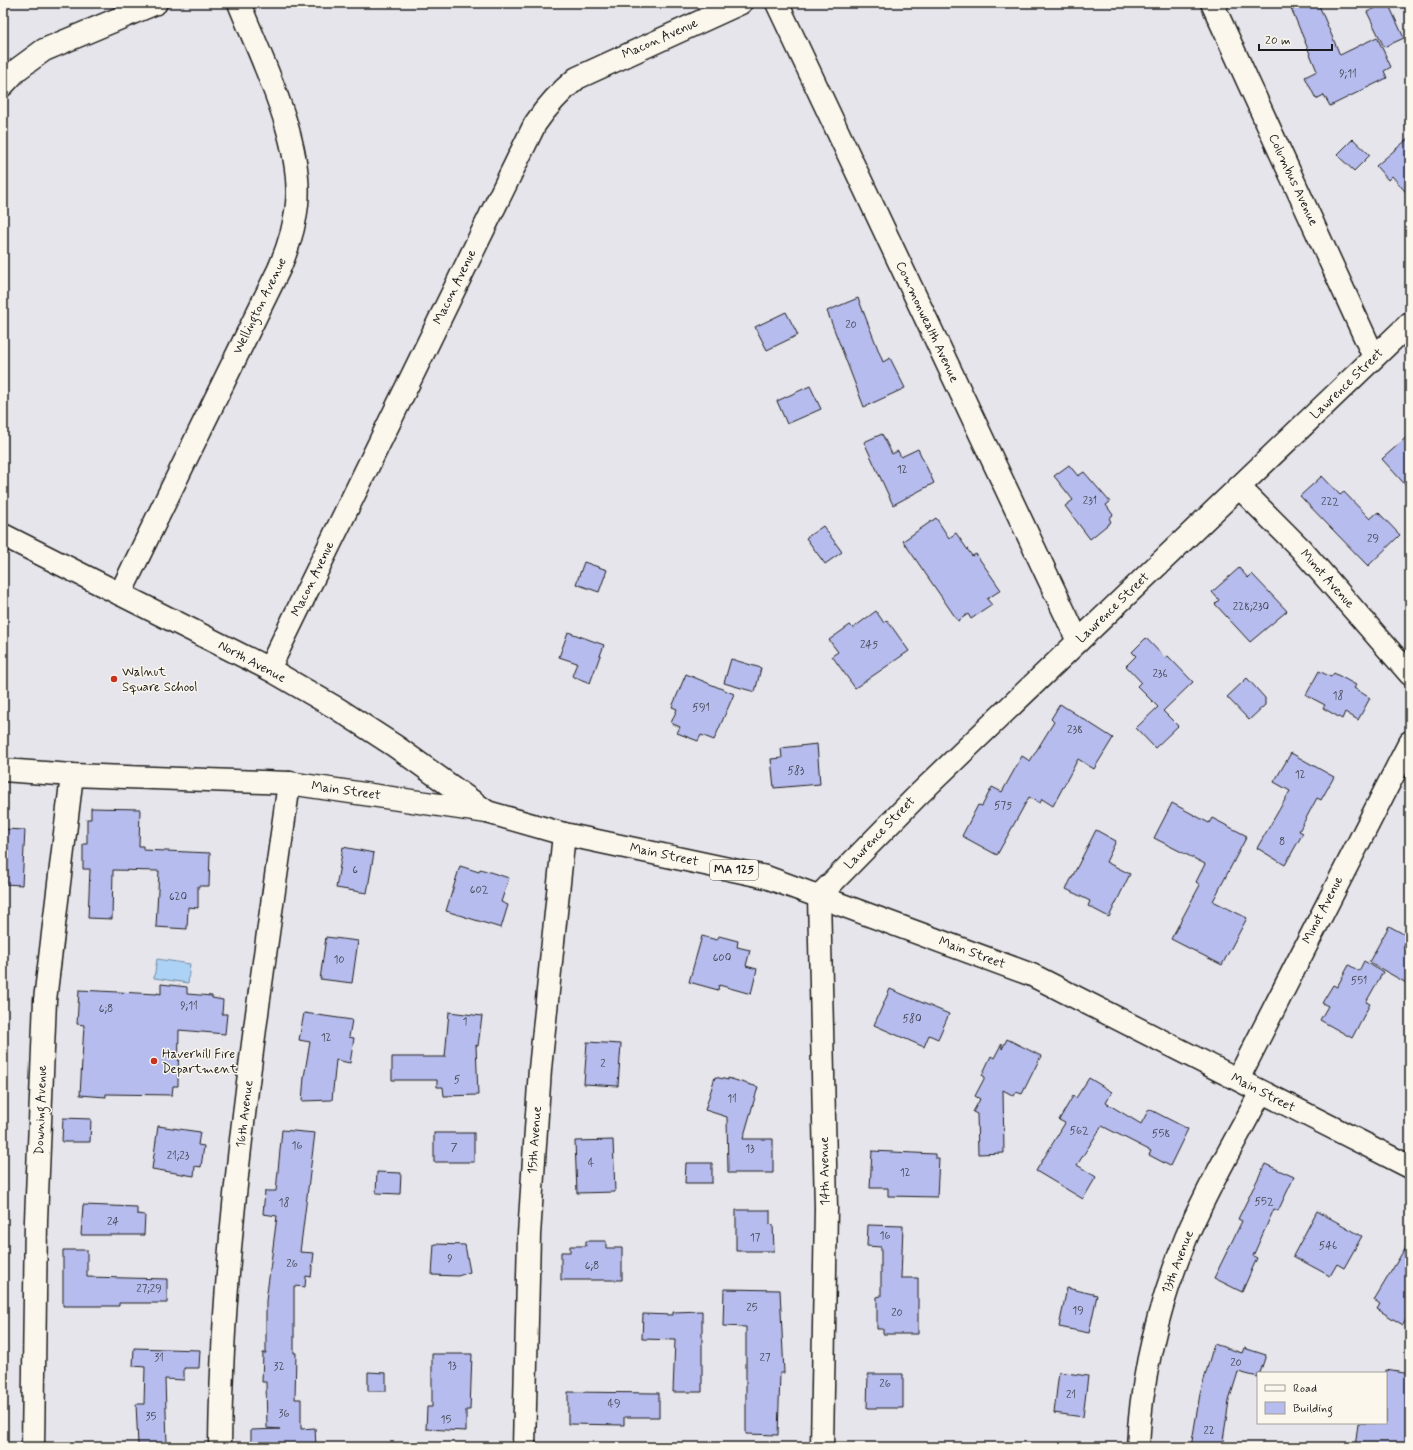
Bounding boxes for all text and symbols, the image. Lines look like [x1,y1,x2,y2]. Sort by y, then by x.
street label: Macon Avenue [619,15,701,63]
scale bar [1259,26,1332,52]
text: 20 m [1265,33,1291,49]
house number: 9;11 [1339,67,1357,81]
street label: Columbus Avenue [1264,131,1322,229]
street label: Macon Avenue [429,247,481,327]
street label: Wellington Avenue [229,255,293,358]
street label: Commonwealth Avenue [891,259,963,385]
house number: 20 [845,318,857,332]
street label: Lawrence Street [1307,345,1387,423]
house number: 12 [897,463,908,477]
house number: 231 [1083,494,1097,508]
house number: 222 [1321,495,1339,509]
house number: 29 [1367,532,1379,546]
street label: Macon Avenue [287,539,339,619]
street label: Minot Avenue [1296,546,1358,612]
street label: Lawrence Street [1073,569,1153,647]
house number: 228;230 [1233,600,1269,614]
street label: North Avenue [215,637,289,687]
house number: 245 [860,638,878,652]
place label: Walnut Square School [122,664,197,696]
house number: 236 [1152,667,1168,681]
marker: Walnut Square School [109,674,119,684]
house number: 18 [1333,689,1343,703]
house number: 591 [692,701,710,715]
house number: 238 [1067,723,1083,737]
house number: 583 [787,764,805,778]
house number: 12 [1295,768,1306,782]
street label: Main Street [310,778,382,804]
street label: Lawrence Street [841,793,919,873]
house number: 575 [994,799,1012,813]
house number: 8 [1279,835,1285,849]
street label: Main Street [628,839,700,871]
road number: MA 125 [710,860,758,880]
house number: 6 [352,863,358,877]
street label: Minot Avenue [1299,873,1347,947]
house number: 602 [470,883,489,897]
house number: 620 [169,890,187,904]
street label: Main Street [936,933,1008,973]
house number: 600 [713,951,731,965]
house number: 10 [333,953,345,967]
house number: 551 [1351,974,1367,988]
house number: 9;11 [180,999,198,1013]
house number: 6;8 [99,1002,113,1016]
house number: 580 [902,1012,922,1026]
house number: 1 [463,1015,468,1029]
house number: 12 [321,1031,332,1045]
place label: Haverhill Fire Department [162,1046,238,1078]
marker: Haverhill Fire Department [149,1056,159,1066]
house number: 2 [600,1057,606,1071]
street label: Downing Avenue [31,1065,53,1155]
street label: Main Street [1228,1070,1298,1116]
house number: 5 [454,1073,461,1087]
street label: 16th Avenue [232,1079,258,1149]
house number: 11 [727,1092,737,1106]
street label: 15th Avenue [524,1106,546,1174]
house number: 562 [1069,1124,1089,1138]
house number: 558 [1152,1127,1170,1141]
street label: 14th Avenue [816,1136,834,1206]
house number: 16 [292,1139,303,1153]
house number: 7 [451,1141,458,1155]
house number: 13 [745,1142,755,1156]
house number: 21;23 [167,1149,190,1163]
house number: 4 [588,1156,595,1170]
house number: 12 [900,1166,911,1180]
house number: 552 [1254,1195,1274,1209]
house number: 18 [279,1196,289,1210]
house number: 24 [107,1215,119,1229]
street label: 13th Avenue [1158,1228,1198,1296]
house number: 16 [880,1229,891,1243]
house number: 17 [750,1231,761,1245]
house number: 546 [1319,1239,1337,1253]
house number: 9 [447,1252,453,1266]
house number: 26 [286,1257,298,1271]
house number: 6;8 [585,1259,599,1273]
house number: 27;29 [136,1282,162,1296]
house number: 25 [746,1301,758,1315]
house number: 19 [1072,1304,1084,1318]
house number: 20 [891,1306,903,1320]
house number: 31 [154,1351,164,1365]
house number: 27 [760,1351,771,1365]
house number: 20 [1230,1356,1242,1370]
house number: 13 [447,1359,457,1373]
house number: 32 [274,1360,285,1374]
legend [1257,1372,1387,1424]
house number: 26 [879,1377,891,1391]
text: Road [1293,1381,1317,1397]
house number: 21 [1066,1388,1076,1402]
house number: 49 [608,1397,620,1411]
text: Building [1293,1401,1333,1418]
house number: 36 [278,1407,290,1421]
house number: 35 [146,1410,157,1424]
house number: 15 [441,1413,452,1427]
house number: 22 [1203,1424,1215,1438]

